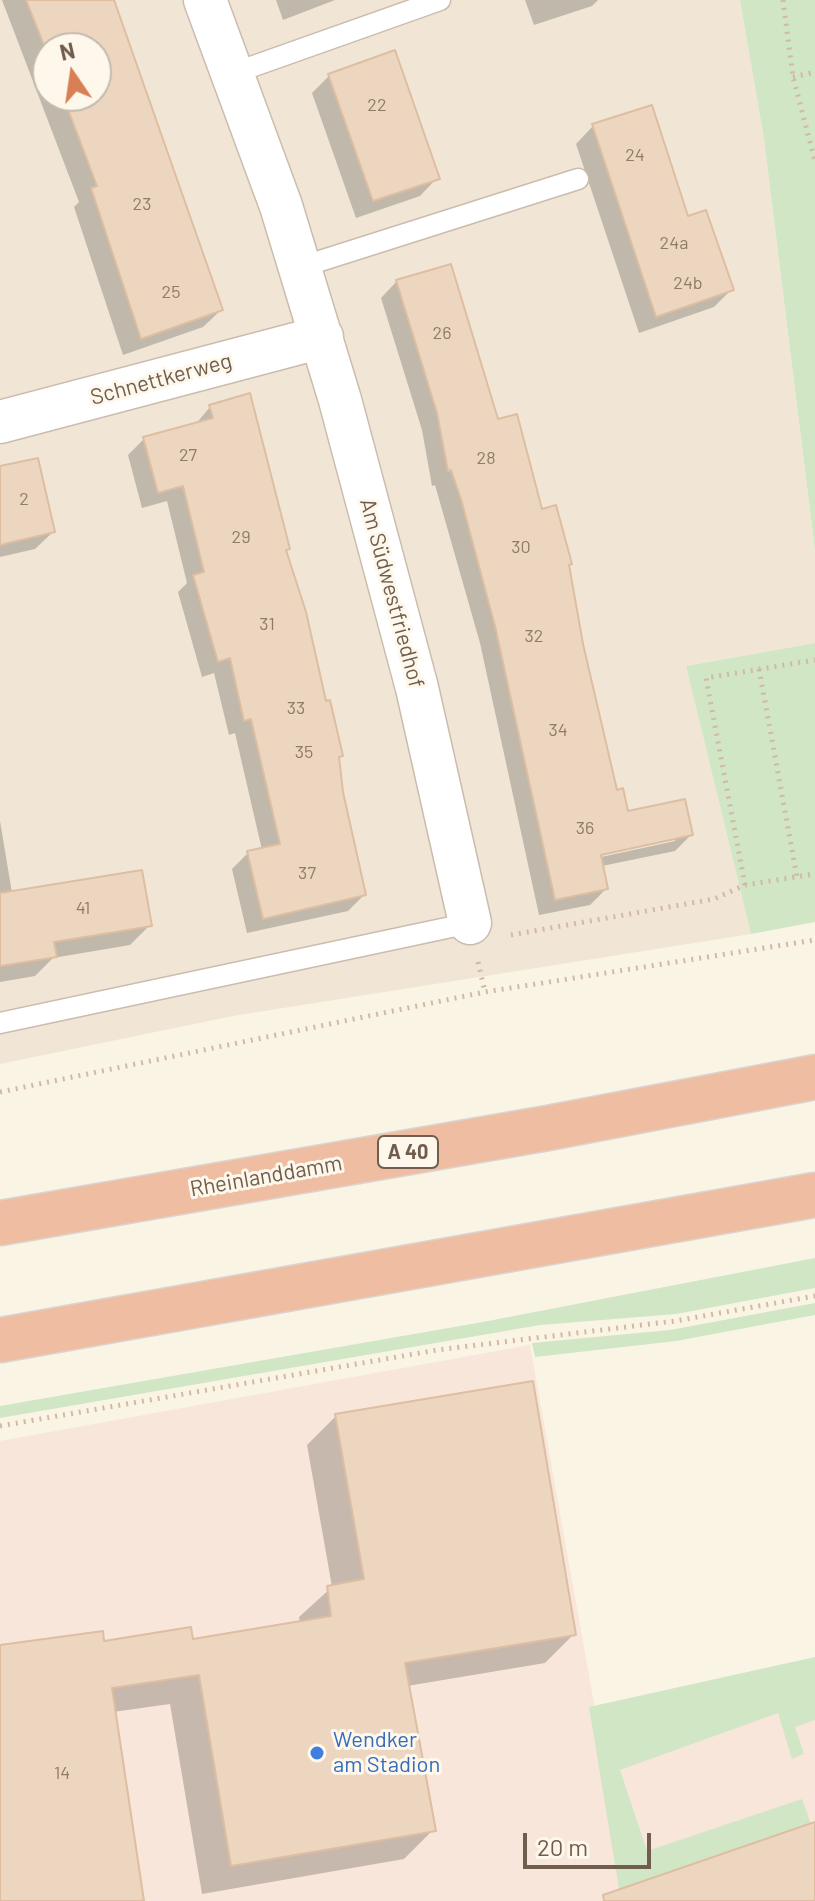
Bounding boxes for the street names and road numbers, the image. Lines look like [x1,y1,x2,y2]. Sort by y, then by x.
street label: Schnettkerweg [87,347,235,411]
street label: Am Südwestfriedhof [354,495,430,691]
road number: A 40 [378,1136,438,1168]
street label: Rheinlanddamm [188,1150,344,1202]

